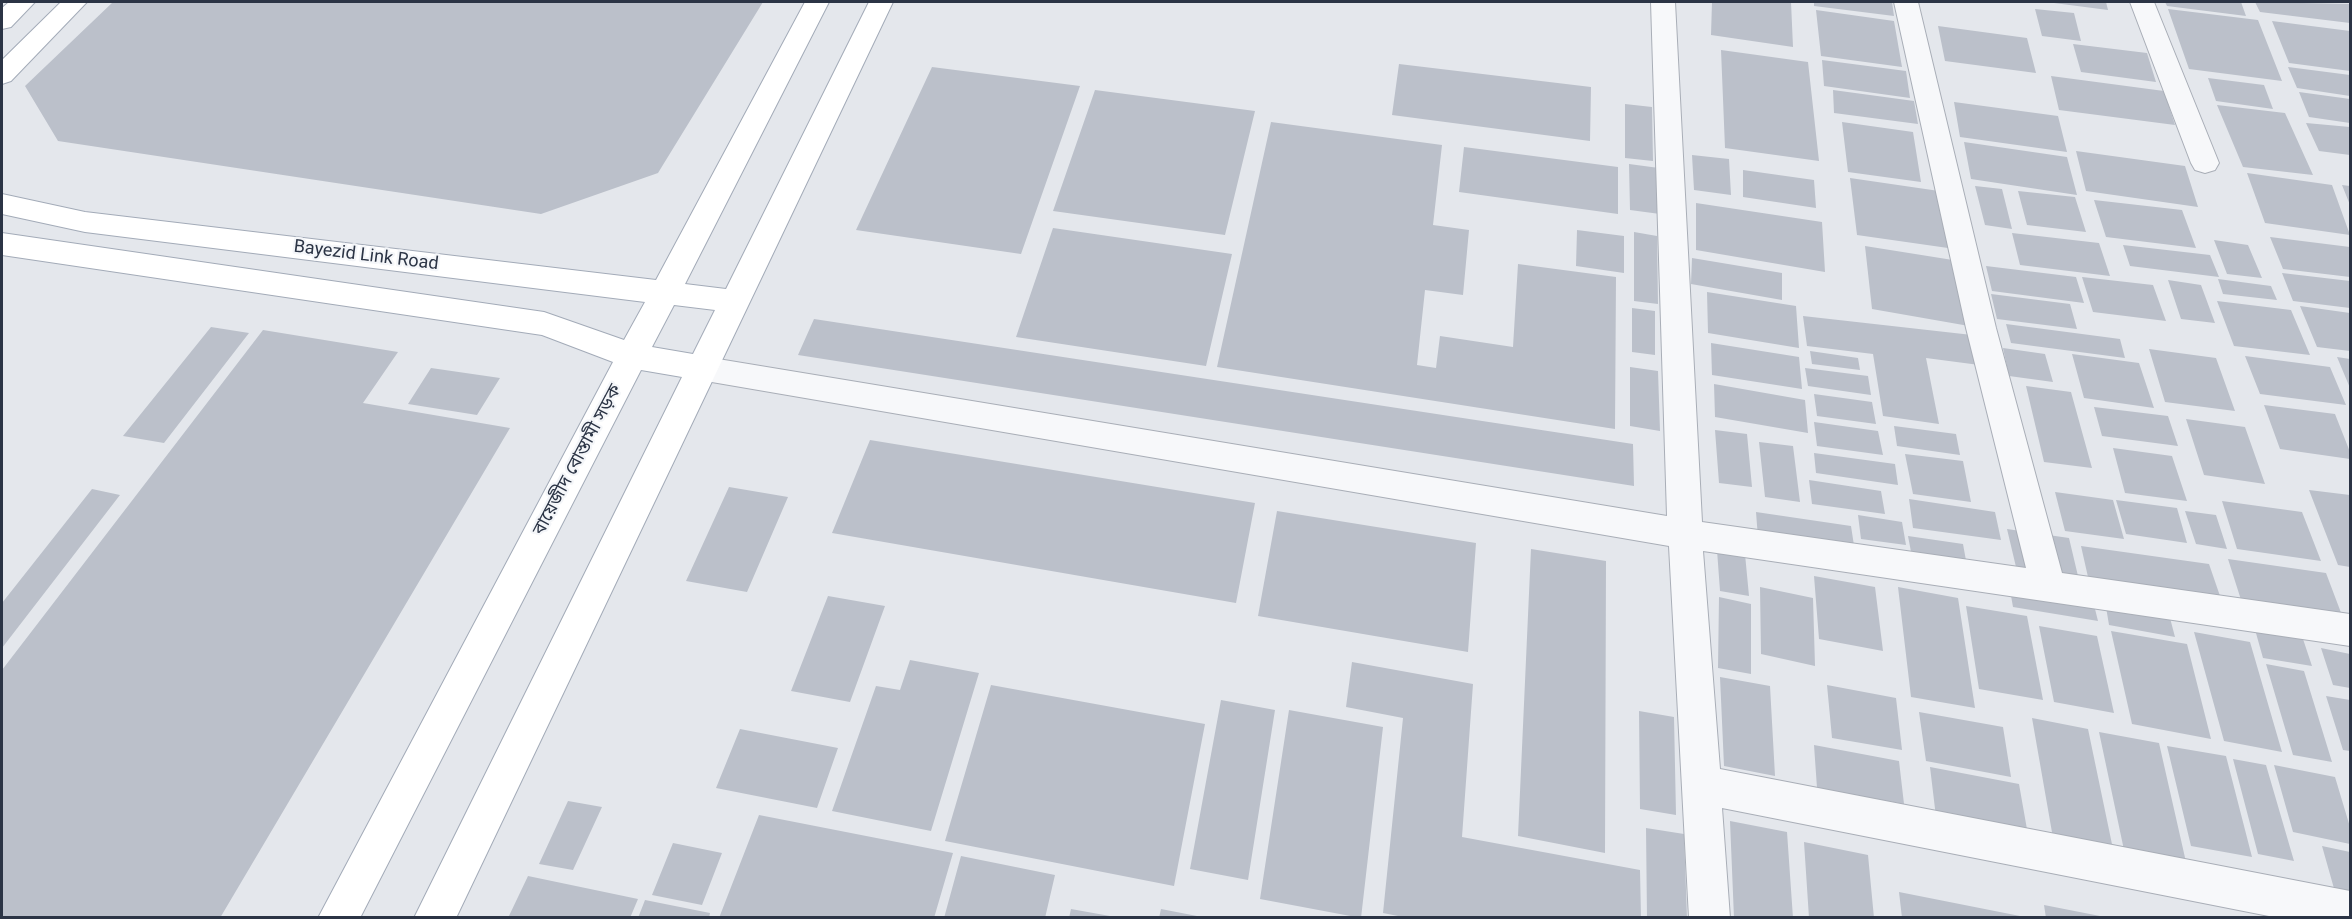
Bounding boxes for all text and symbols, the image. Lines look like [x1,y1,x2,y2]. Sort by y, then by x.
street label: Bayezid Link Road [292,236,440,276]
street label: বায়েজীদ বোস্তামী সড়ক [529,381,627,539]

